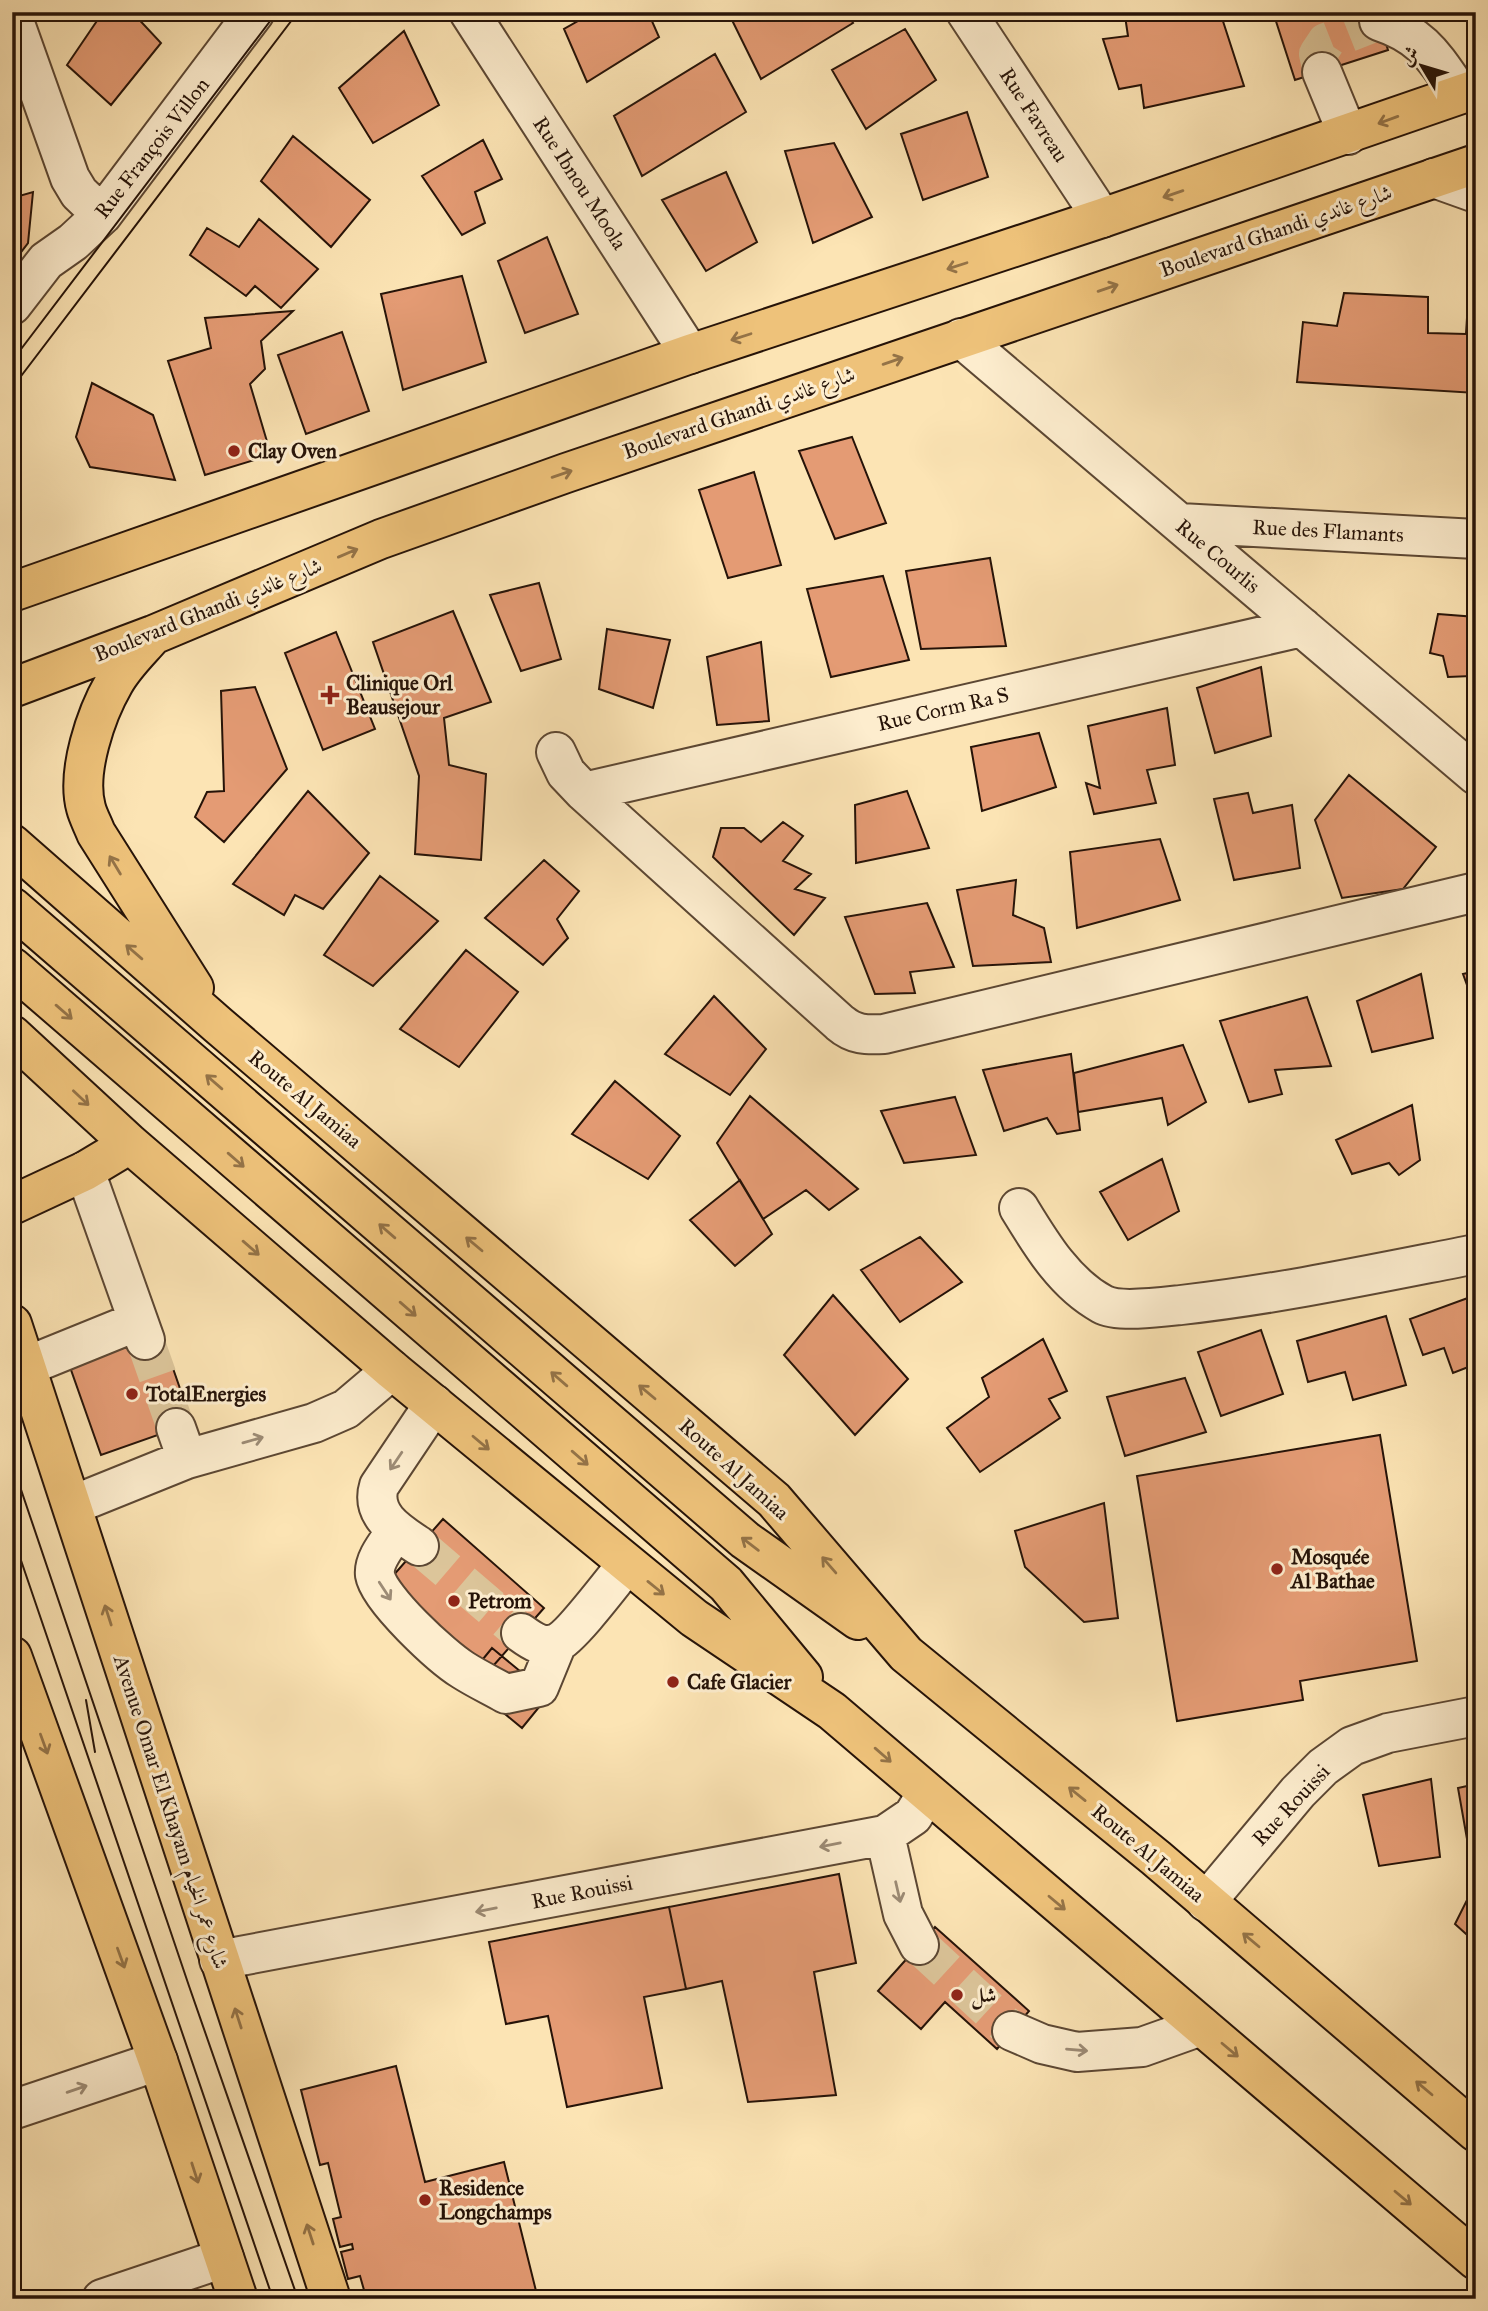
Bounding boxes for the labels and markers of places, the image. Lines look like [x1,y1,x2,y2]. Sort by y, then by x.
place label: Clay Oven [248,438,338,464]
marker: Clay Oven [226,443,242,459]
place label: Clinique Orl Beausejour [346,670,454,720]
marker: Clinique Orl Beausejour [320,685,340,705]
place label: TotalEnergies [145,1381,267,1407]
marker: TotalEnergies [124,1386,140,1402]
place label: Mosquée Al Bathae [1289,1544,1375,1594]
marker: Mosquée Al Bathae [1269,1561,1285,1577]
place label: Petrom [468,1588,532,1614]
marker: Petrom [446,1593,462,1609]
place label: Cafe Glacier [687,1669,793,1695]
marker: Cafe Glacier [665,1674,681,1690]
place label: شل [971,1982,996,2010]
marker: شل [949,1987,965,2003]
place label: Residence Longchamps [439,2175,552,2225]
marker: Residence Longchamps [417,2192,433,2208]

